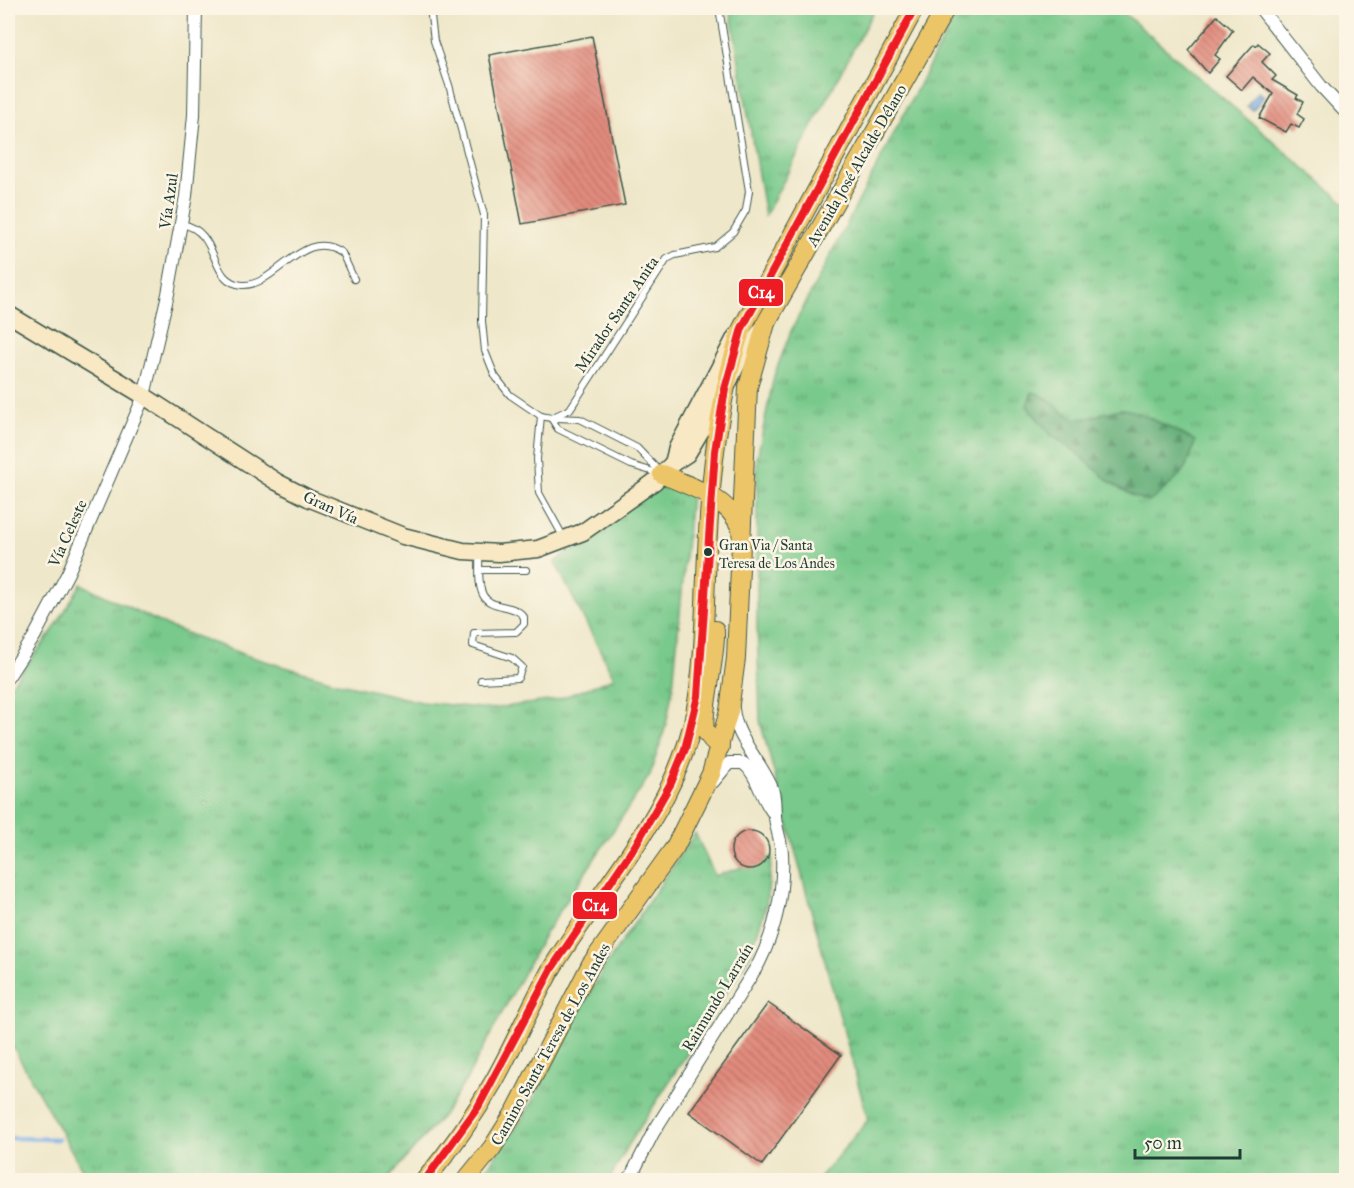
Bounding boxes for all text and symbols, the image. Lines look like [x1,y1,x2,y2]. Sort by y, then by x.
street label: Avenida José Alcalde Délano [802,81,912,251]
street label: Vía Azul [155,171,182,231]
street label: Mirador Santa Anita [571,252,662,376]
line badge: C14 [738,278,784,307]
text: C14 [748,283,775,303]
street label: Gran Vía [300,487,362,528]
street label: Vía Celeste [44,496,91,571]
place label: Gran Via / Santa Teresa de Los Andes [719,537,835,572]
marker: Gran Via / Santa Teresa de Los Andes [702,546,714,558]
line badge: C14 [572,891,618,920]
text: C14 [582,896,609,916]
street label: Raimundo Larraín [678,939,757,1055]
street label: Camino Santa Teresa de Los Andes [487,940,614,1149]
scale bar [1135,1122,1240,1160]
text: 50 m [1144,1132,1182,1154]

